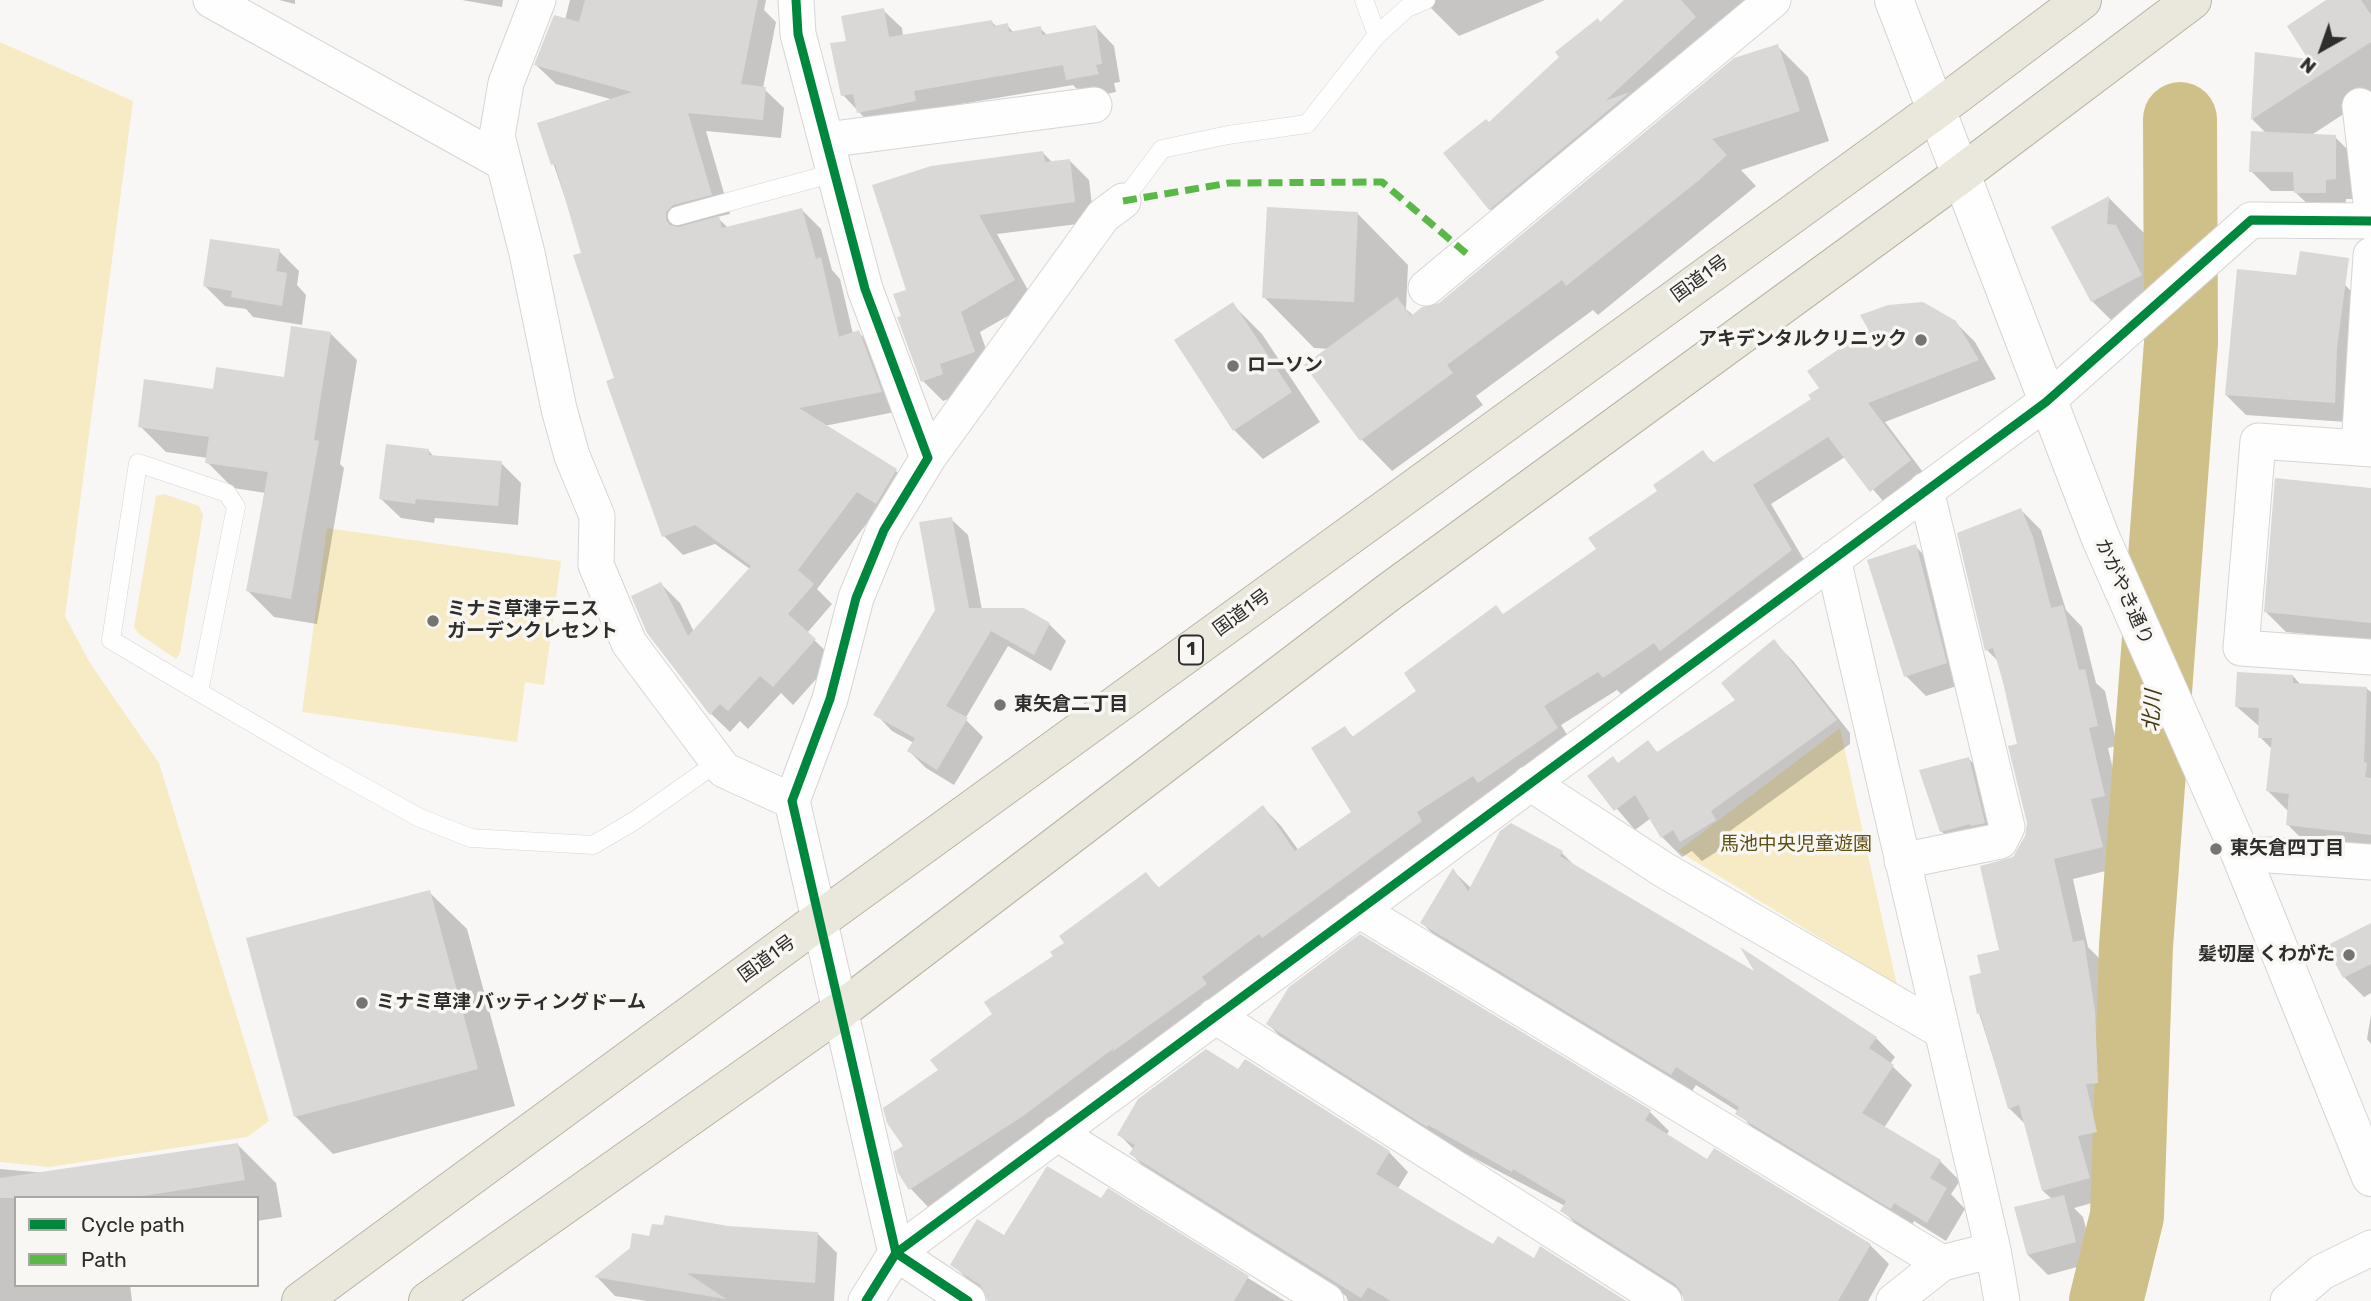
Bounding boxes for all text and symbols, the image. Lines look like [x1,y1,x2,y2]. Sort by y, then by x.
north arrow [2287,14,2357,84]
text: N [2296,52,2321,79]
street label: 国道1号 [1667,251,1733,307]
place label: アキデンタルクリニック [1698,329,1907,351]
marker: アキデンタルクリニック [1913,332,1929,348]
place label: ローソン [1247,355,1323,377]
marker: ローソン [1225,358,1241,374]
street label: かがやき通り [2090,535,2158,649]
street label: 国道1号 [1209,585,1275,641]
place label: ミナミ草津テニス ガーデンクレセント [447,599,618,643]
marker: ミナミ草津テニス ガーデンクレセント [425,613,441,629]
road number: 1 [1179,636,1203,664]
water label: 北川 [2139,689,2167,733]
place label: 東矢倉二丁目 [1014,694,1128,716]
marker: 東矢倉二丁目 [992,697,1008,713]
park label: 馬池中央児童遊園 [1720,834,1872,856]
place label: 東矢倉四丁目 [2230,838,2344,860]
marker: 東矢倉四丁目 [2208,841,2224,857]
street label: 国道1号 [734,931,800,987]
place label: 髪切屋 くわがた [2198,944,2335,966]
marker: 髪切屋 くわがた [2341,947,2357,963]
place label: ミナミ草津 バッティングドーム [376,992,646,1014]
marker: ミナミ草津 バッティングドーム [354,995,370,1011]
legend [14,1196,259,1287]
text: Cycle path [81,1212,185,1237]
text: Path [81,1247,127,1272]

